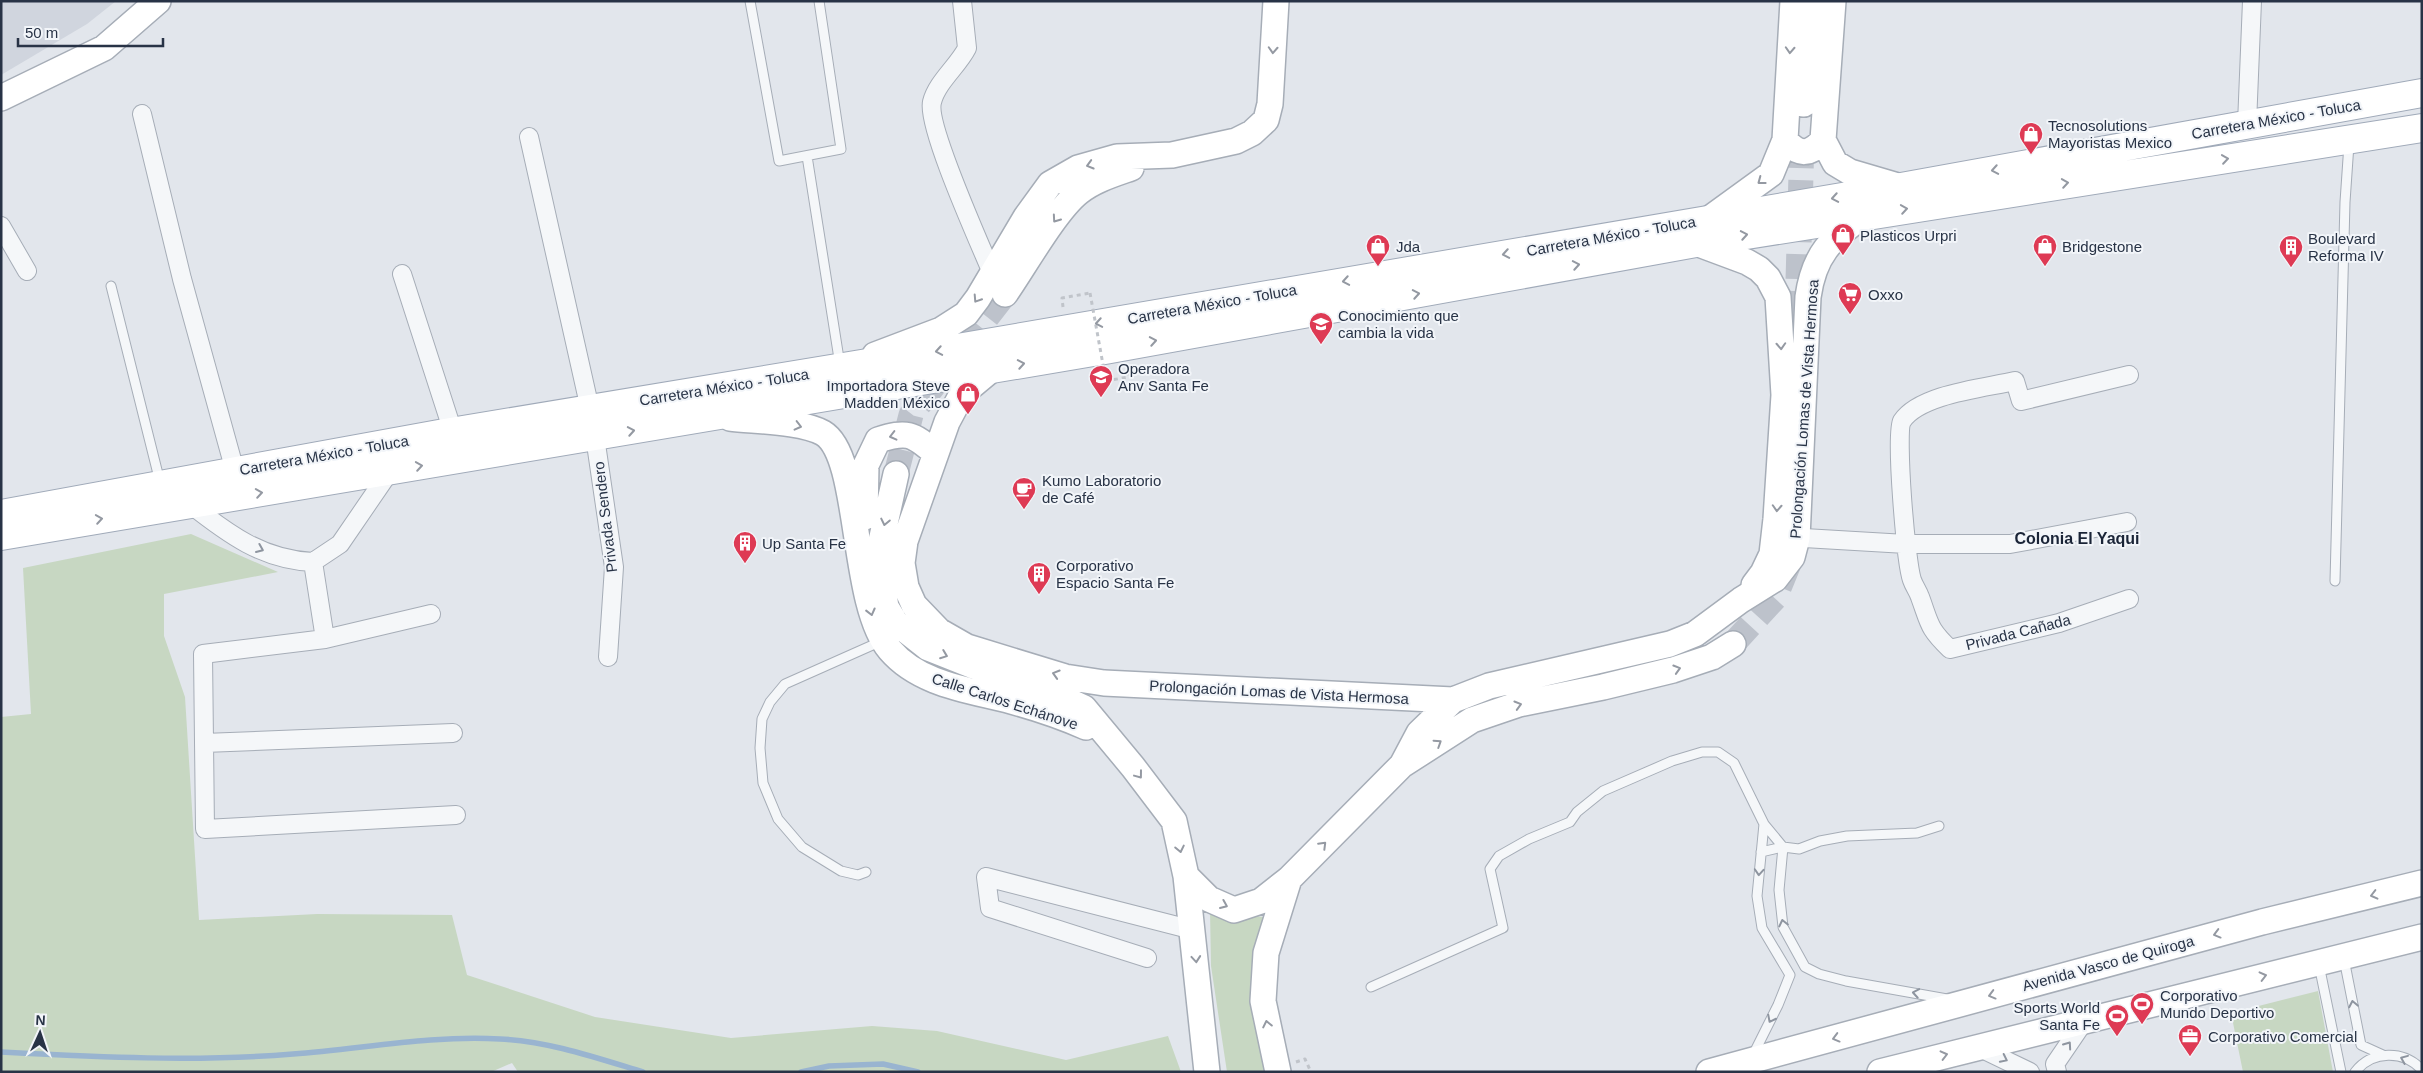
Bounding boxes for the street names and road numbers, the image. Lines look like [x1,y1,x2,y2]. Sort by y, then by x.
street label: Carretera México - Toluca [2190,96,2363,142]
street label: Carretera México - Toluca [1525,213,1698,259]
street label: Prolongación Lomas de Vista Hermosa [1786,278,1822,539]
street label: Carretera México - Toluca [1126,281,1299,327]
street label: Carretera México - Toluca [638,365,811,409]
street label: Carretera México - Toluca [238,432,411,478]
street label: Privada Sendero [590,461,620,573]
street label: Privada Cañada [1964,611,2073,653]
street label: Calle Carlos Echánove [930,669,1080,733]
street label: Prolongación Lomas de Vista Hermosa [1149,677,1410,707]
street label: Avenida Vasco de Quiroga [2020,932,2196,994]

